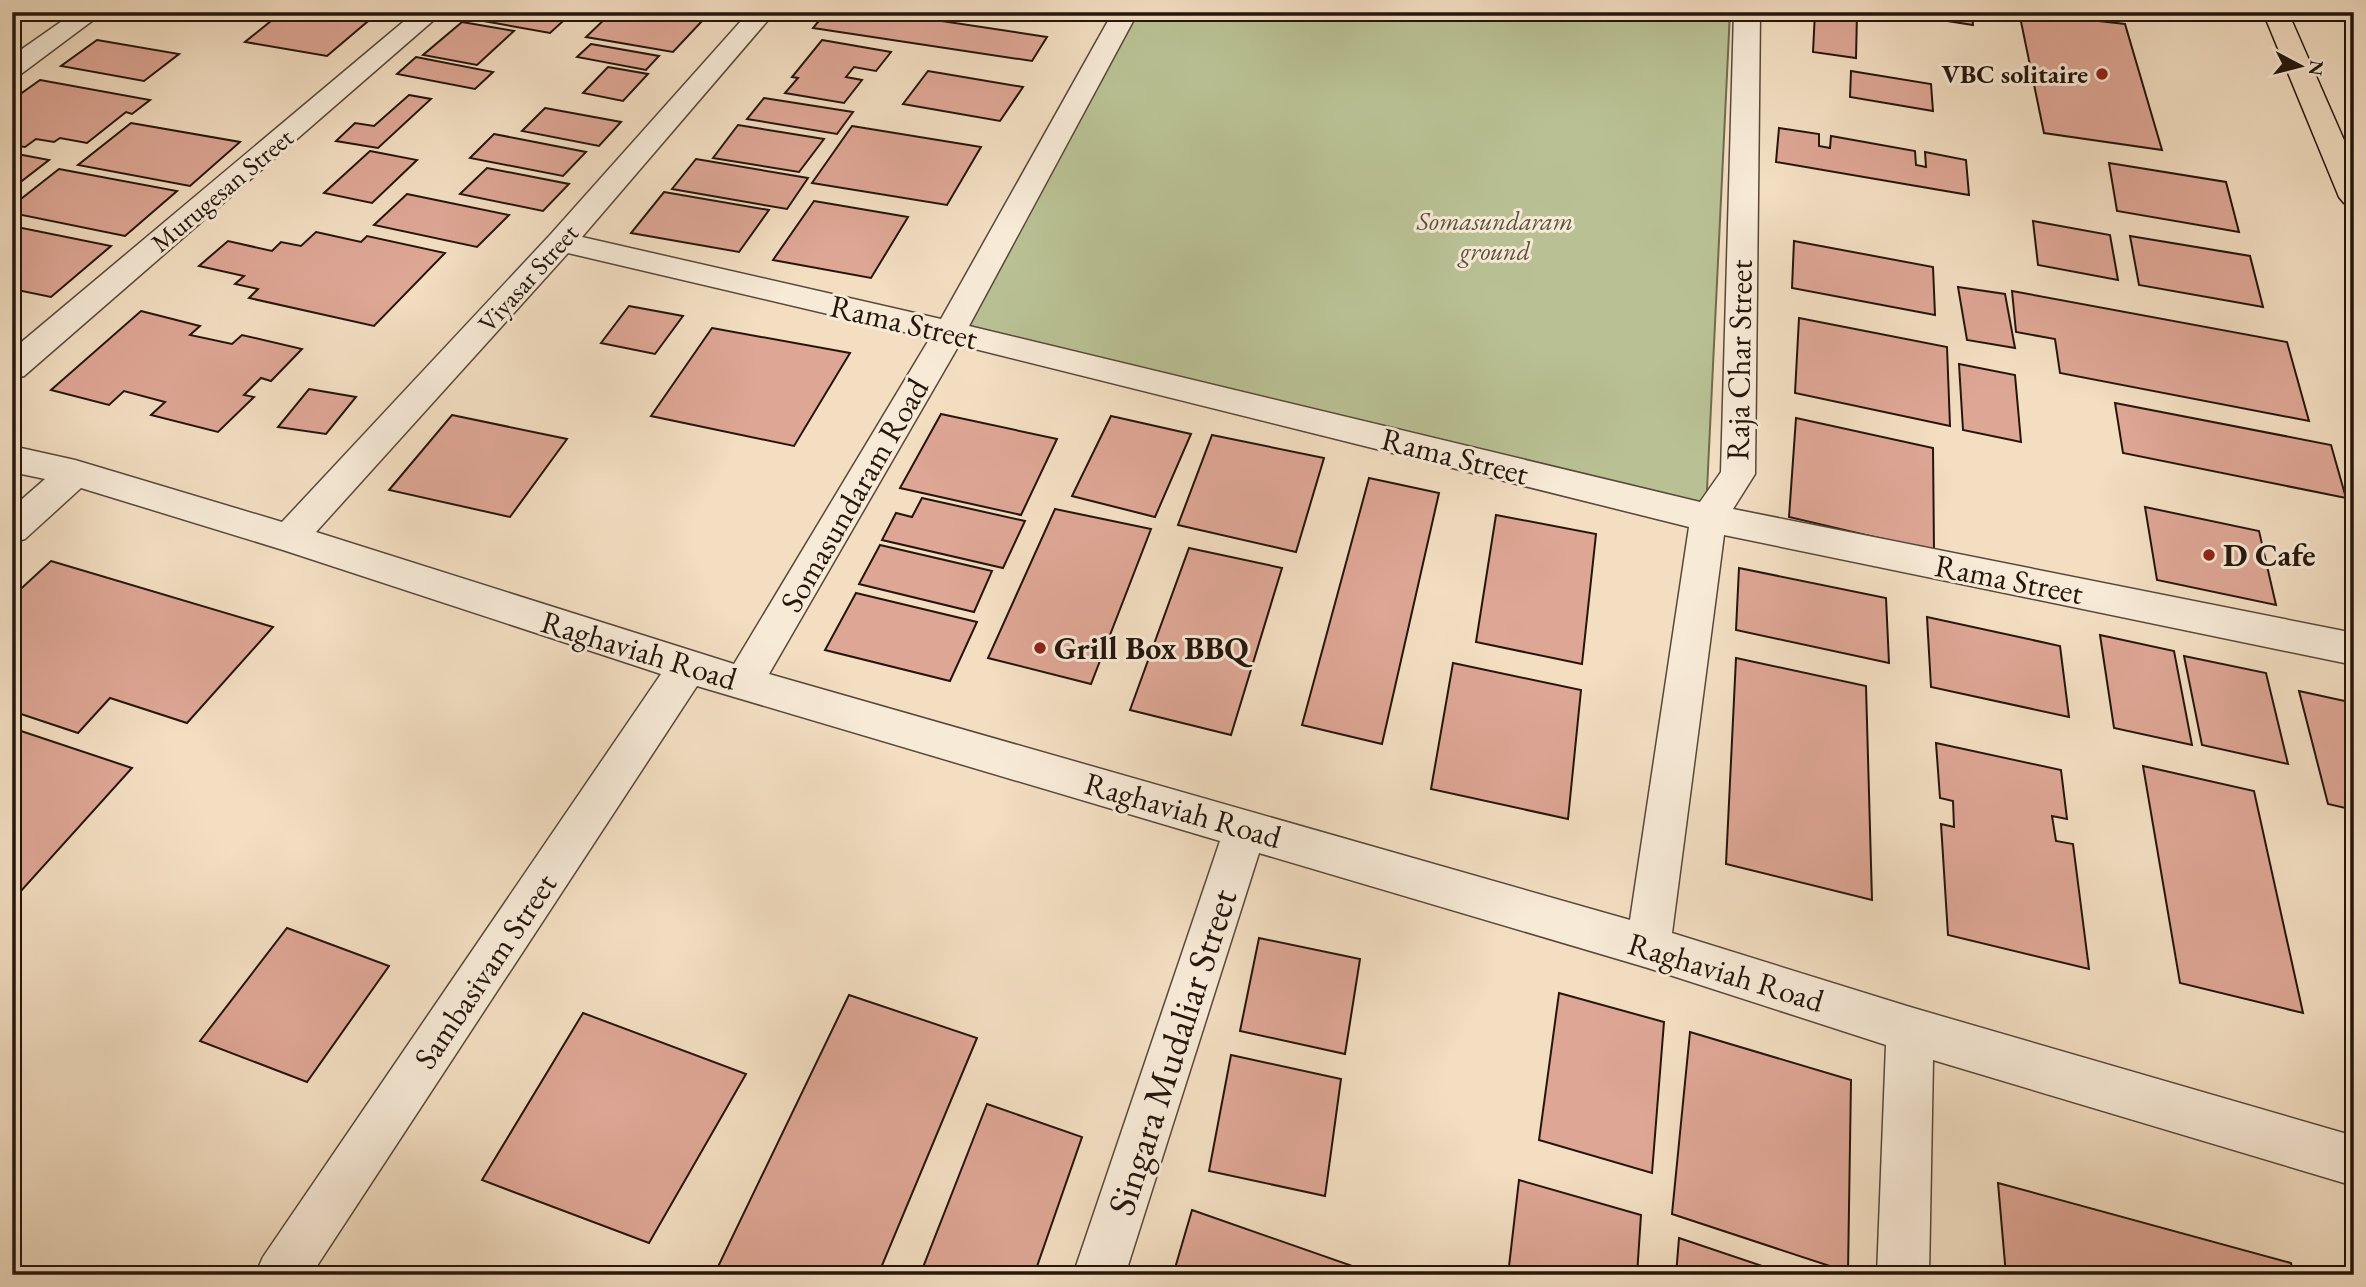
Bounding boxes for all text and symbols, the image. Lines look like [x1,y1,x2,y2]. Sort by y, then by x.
north arrow [2264,32,2334,102]
place label: VBC solitaire [1942,57,2088,91]
text: N [2303,59,2330,78]
marker: VBC solitaire [2094,66,2110,82]
street label: Murugesan Street [144,120,300,260]
park label: Somasundaram ground [1416,204,1573,268]
street label: Viyasar Street [470,217,586,339]
street label: Raja Char Street [1716,259,1762,461]
street label: Rama Street [826,285,982,359]
street label: Somasundaram Road [770,370,938,619]
street label: Rama Street [1377,417,1533,495]
place label: D Cafe [2223,534,2315,576]
street label: Rama Street [1931,544,2087,614]
marker: D Cafe [2201,547,2217,563]
street label: Raghaviah Road [536,600,743,700]
place label: Grill Box BBQ [1054,627,1253,669]
marker: Grill Box BBQ [1032,640,1048,656]
street label: Raghaviah Road [1080,762,1287,858]
street label: Sambasivam Street [404,865,566,1077]
street label: Singara Mudaliar Street [1096,882,1247,1221]
street label: Raghaviah Road [1623,922,1830,1022]

